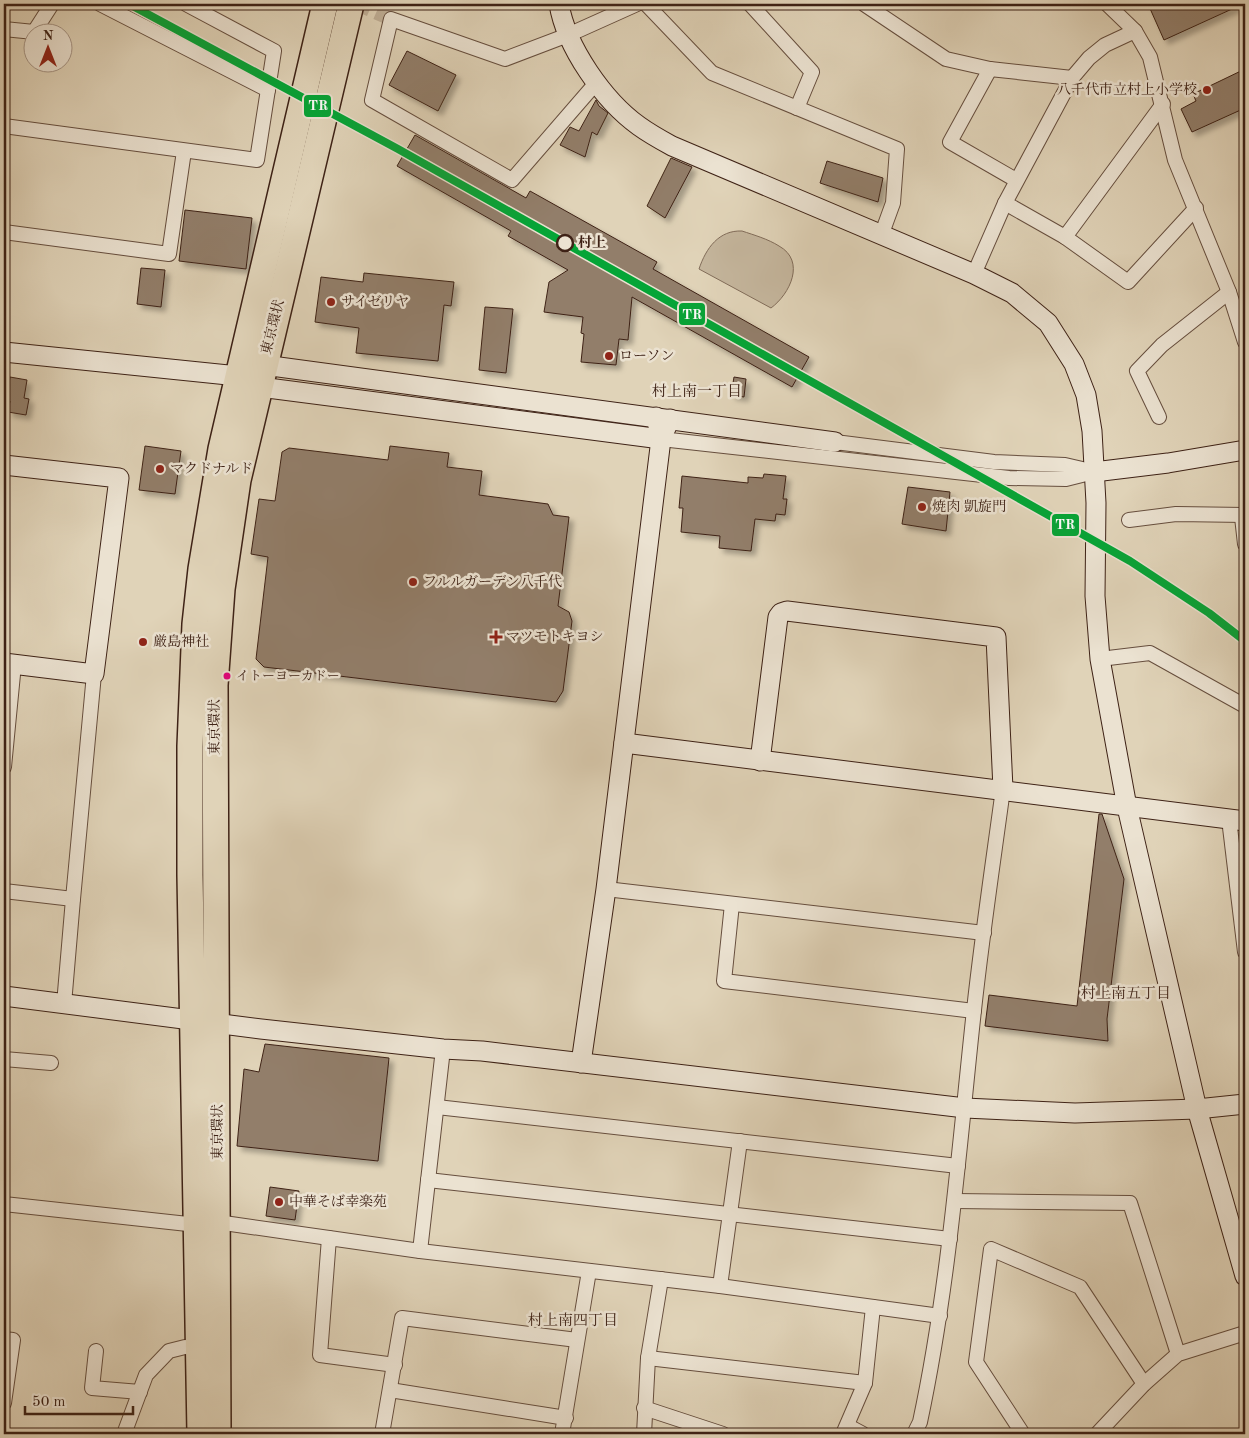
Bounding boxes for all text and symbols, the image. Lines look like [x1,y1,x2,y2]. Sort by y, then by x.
north arrow [22,22,72,72]
text: N [43,29,54,43]
place label: 八千代市立村上小学校 [1057,82,1197,97]
marker: 八千代市立村上小学校 [1201,84,1213,96]
line badge: TR [303,94,332,118]
text: TR [308,99,328,113]
marker: 村上 [556,234,574,252]
place label: 村上 [578,235,606,250]
place label: サイゼリヤ [341,295,409,309]
marker: サイゼリヤ [325,296,337,308]
street label: 東京環状 [258,298,287,356]
line badge: TR [678,302,706,326]
text: TR [682,308,702,322]
place label: ローソン [619,349,674,363]
marker: ローソン [603,350,615,362]
district label: 村上南一丁目 [652,383,742,400]
place label: マクドナルド [170,461,253,476]
marker: マクドナルド [154,463,166,475]
place label: 焼肉 凱旋門 [932,499,1006,514]
marker: 焼肉 凱旋門 [916,501,928,513]
line badge: TR [1051,513,1080,537]
text: TR [1055,518,1075,532]
place label: フルルガーデン八千代 [423,574,562,589]
marker: フルルガーデン八千代 [407,576,419,588]
place label: マツモトキヨシ [506,630,604,644]
marker: マツモトキヨシ [490,631,502,643]
place label: 厳島神社 [153,634,209,649]
marker: 厳島神社 [137,636,149,648]
place label: イトーヨーカドー [236,670,340,683]
marker: イトーヨーカドー [222,671,232,681]
street label: 東京環状 [207,699,222,755]
district label: 村上南五丁目 [1081,985,1171,1002]
street label: 東京環状 [210,1104,225,1160]
place label: 中華そば幸楽苑 [289,1194,387,1209]
marker: 中華そば幸楽苑 [273,1196,285,1208]
district label: 村上南四丁目 [528,1312,618,1329]
scale bar [25,1383,132,1415]
text: 50 m [32,1395,66,1410]

